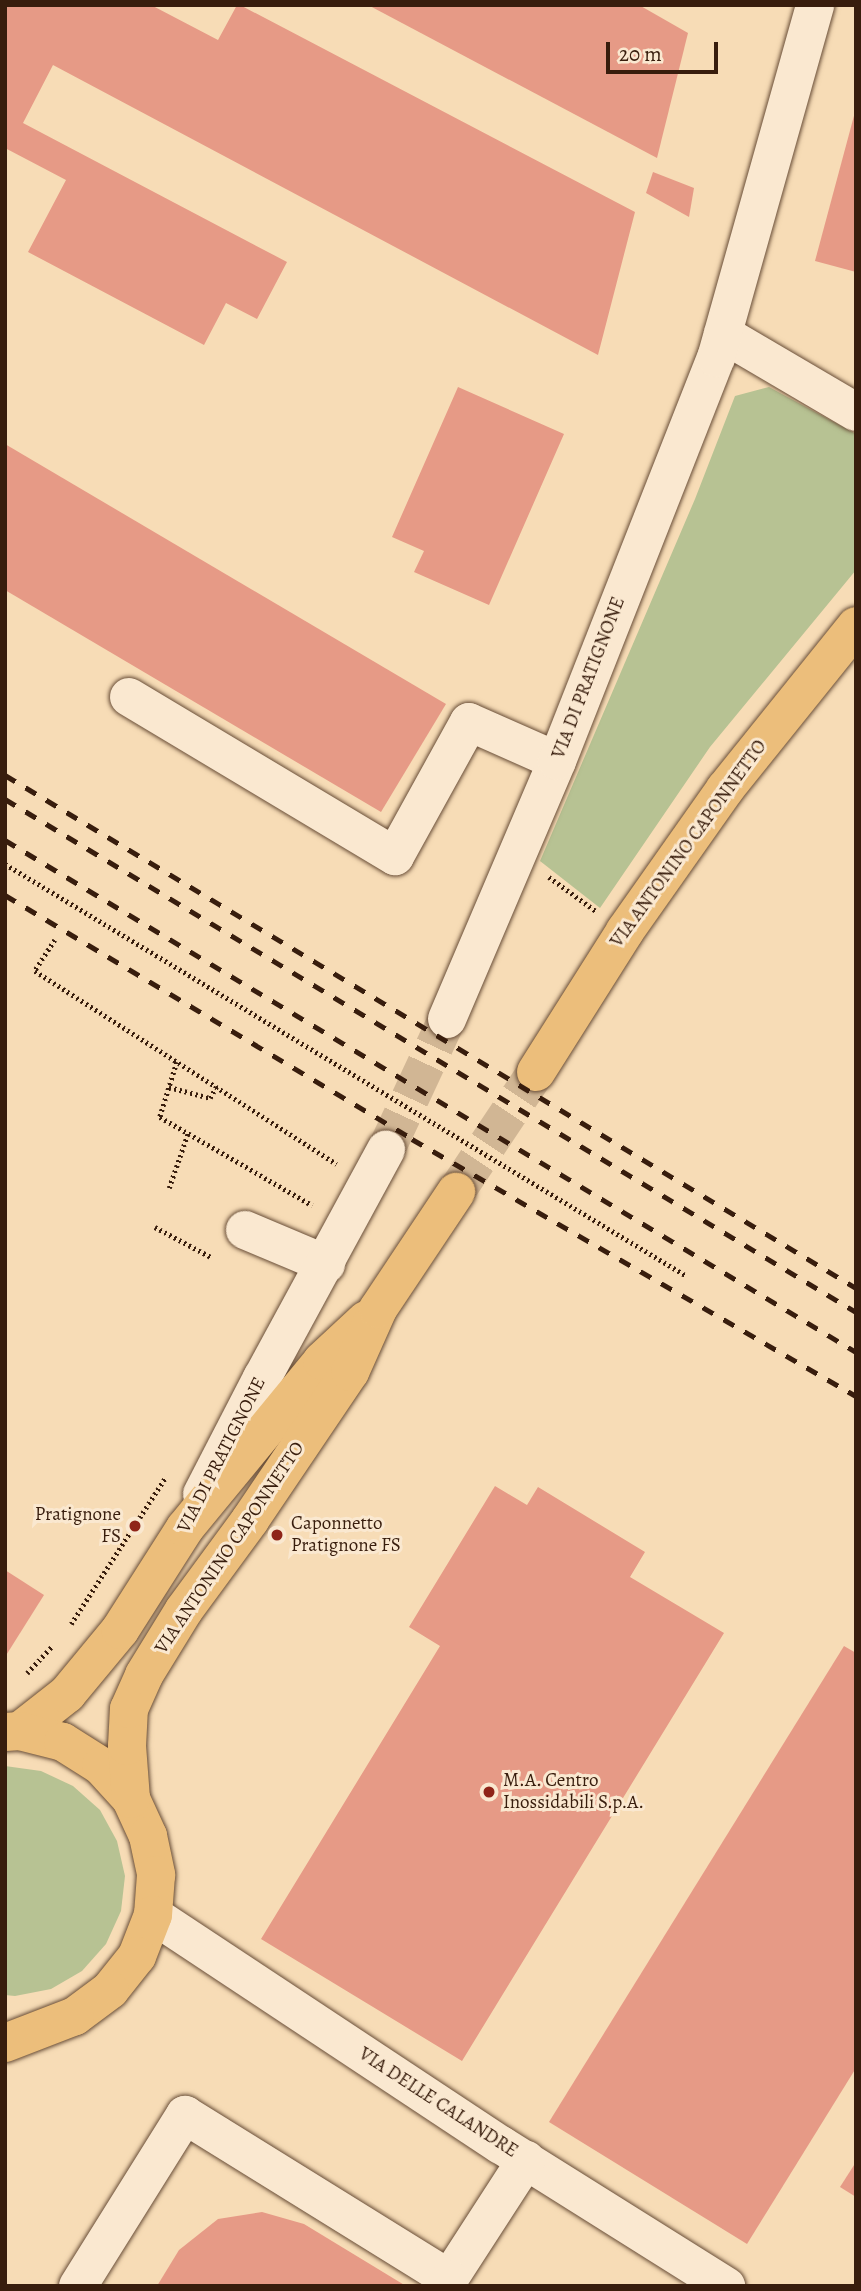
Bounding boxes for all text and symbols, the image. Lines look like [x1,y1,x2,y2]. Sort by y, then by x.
scale bar [609,28,721,72]
text: 20 m [619,40,662,68]
street label: VIA DI PRATIGNONE [548,594,630,762]
street label: VIA ANTONINO CAPONNETTO [606,736,772,952]
street label: VIA DI PRATIGNONE [173,1373,271,1537]
street label: VIA ANTONINO CAPONNETTO [150,1438,310,1658]
place label: Pratignone FS [35,1504,121,1548]
place label: Caponnetto Pratignone FS [291,1513,401,1557]
marker: Pratignone FS [127,1518,143,1534]
marker: Caponnetto Pratignone FS [269,1527,285,1543]
place label: M.A. Centro Inossidabili S.p.A. [503,1770,644,1814]
marker: M.A. Centro Inossidabili S.p.A. [481,1784,497,1800]
street label: VIA DELLE CALANDRE [354,2043,522,2163]

